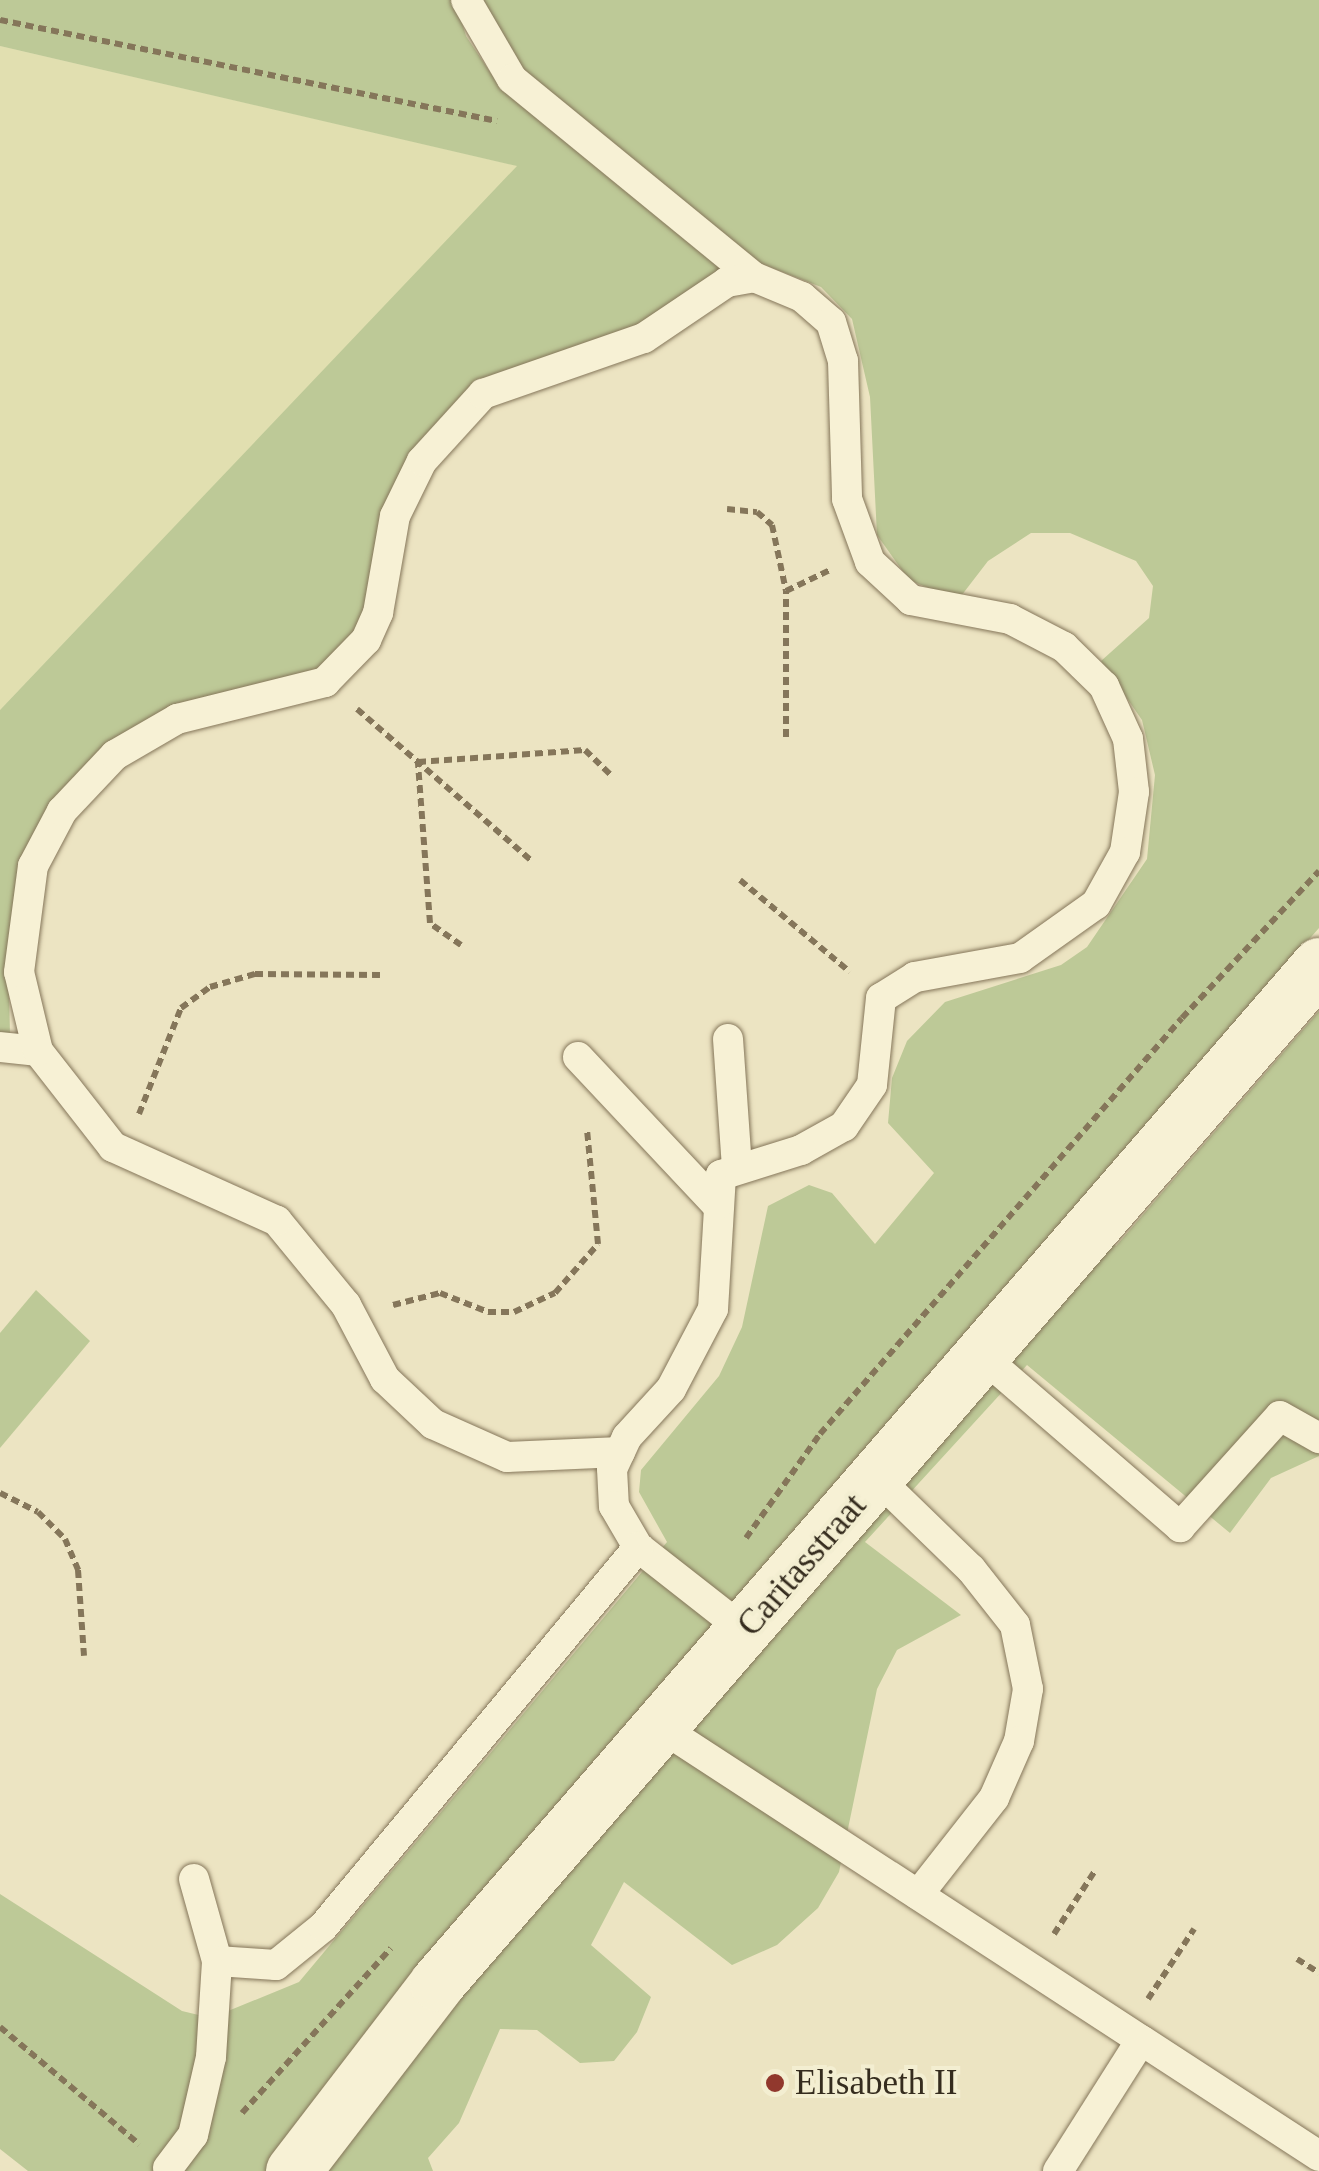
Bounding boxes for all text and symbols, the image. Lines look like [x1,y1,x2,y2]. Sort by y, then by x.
street label: Caritasstraat [729,1485,875,1645]
place label: Elisabeth II [795,2062,957,2104]
marker: Elisabeth II [764,2072,786,2094]

